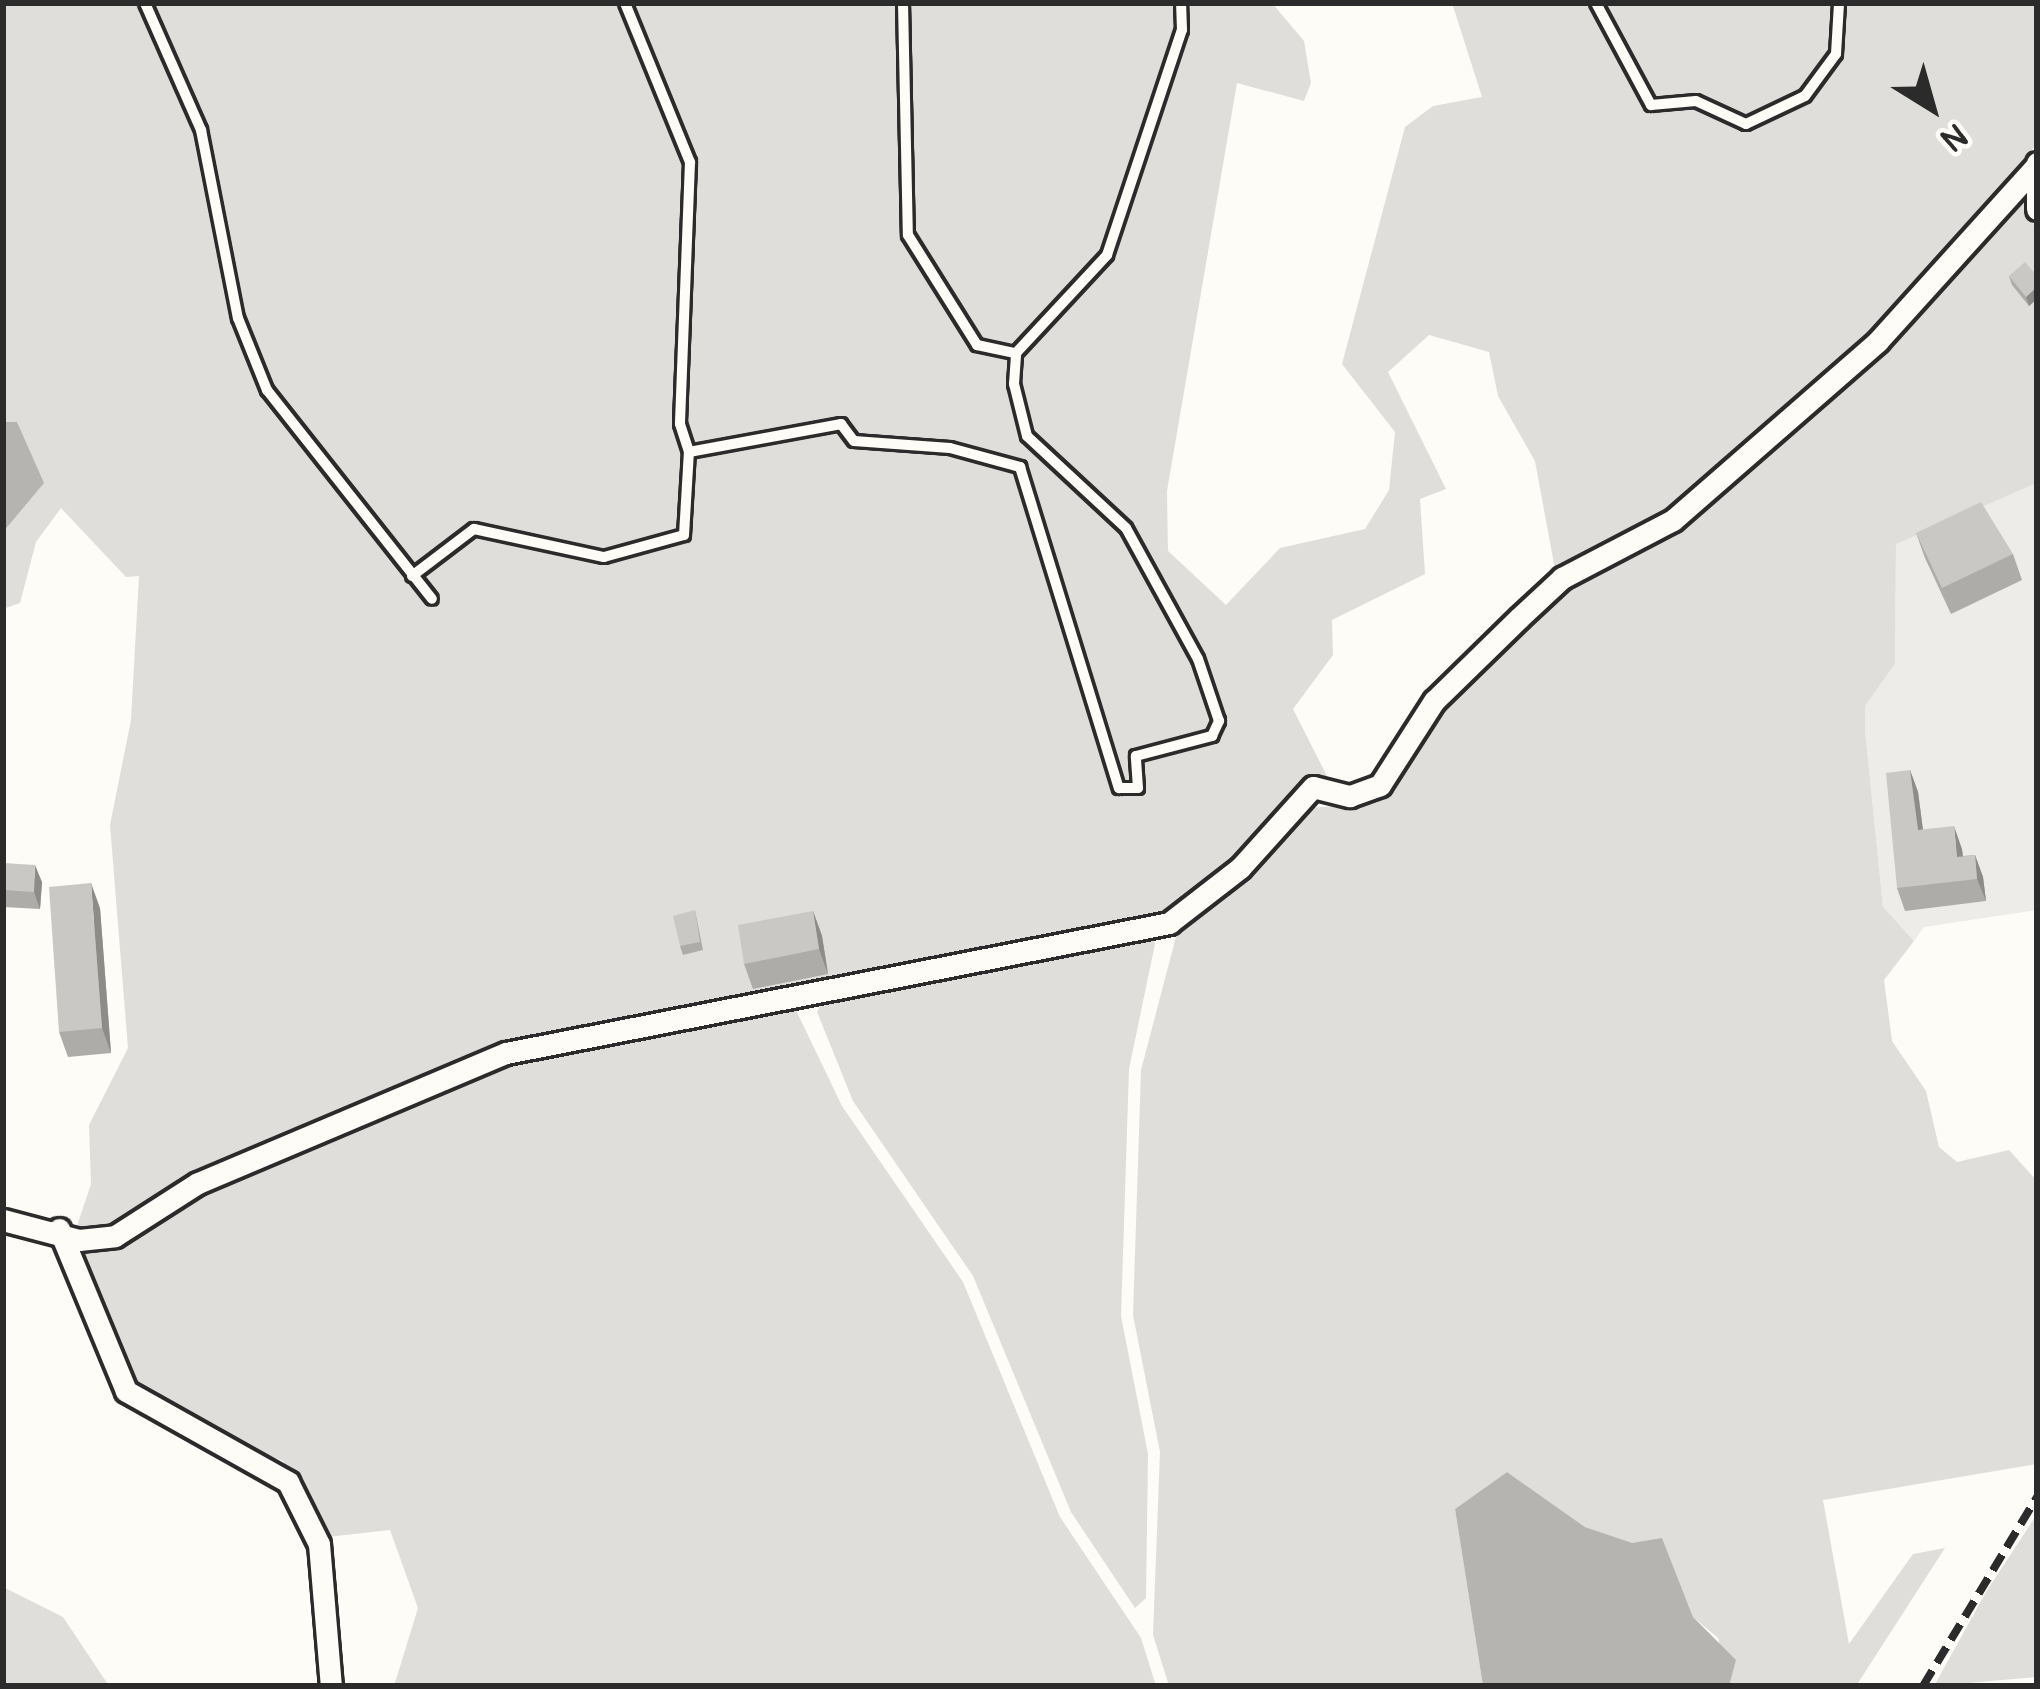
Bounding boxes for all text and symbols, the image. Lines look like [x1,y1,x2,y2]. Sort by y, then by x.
north arrow [1872,48,1992,168]
text: N [1933,114,1975,160]

